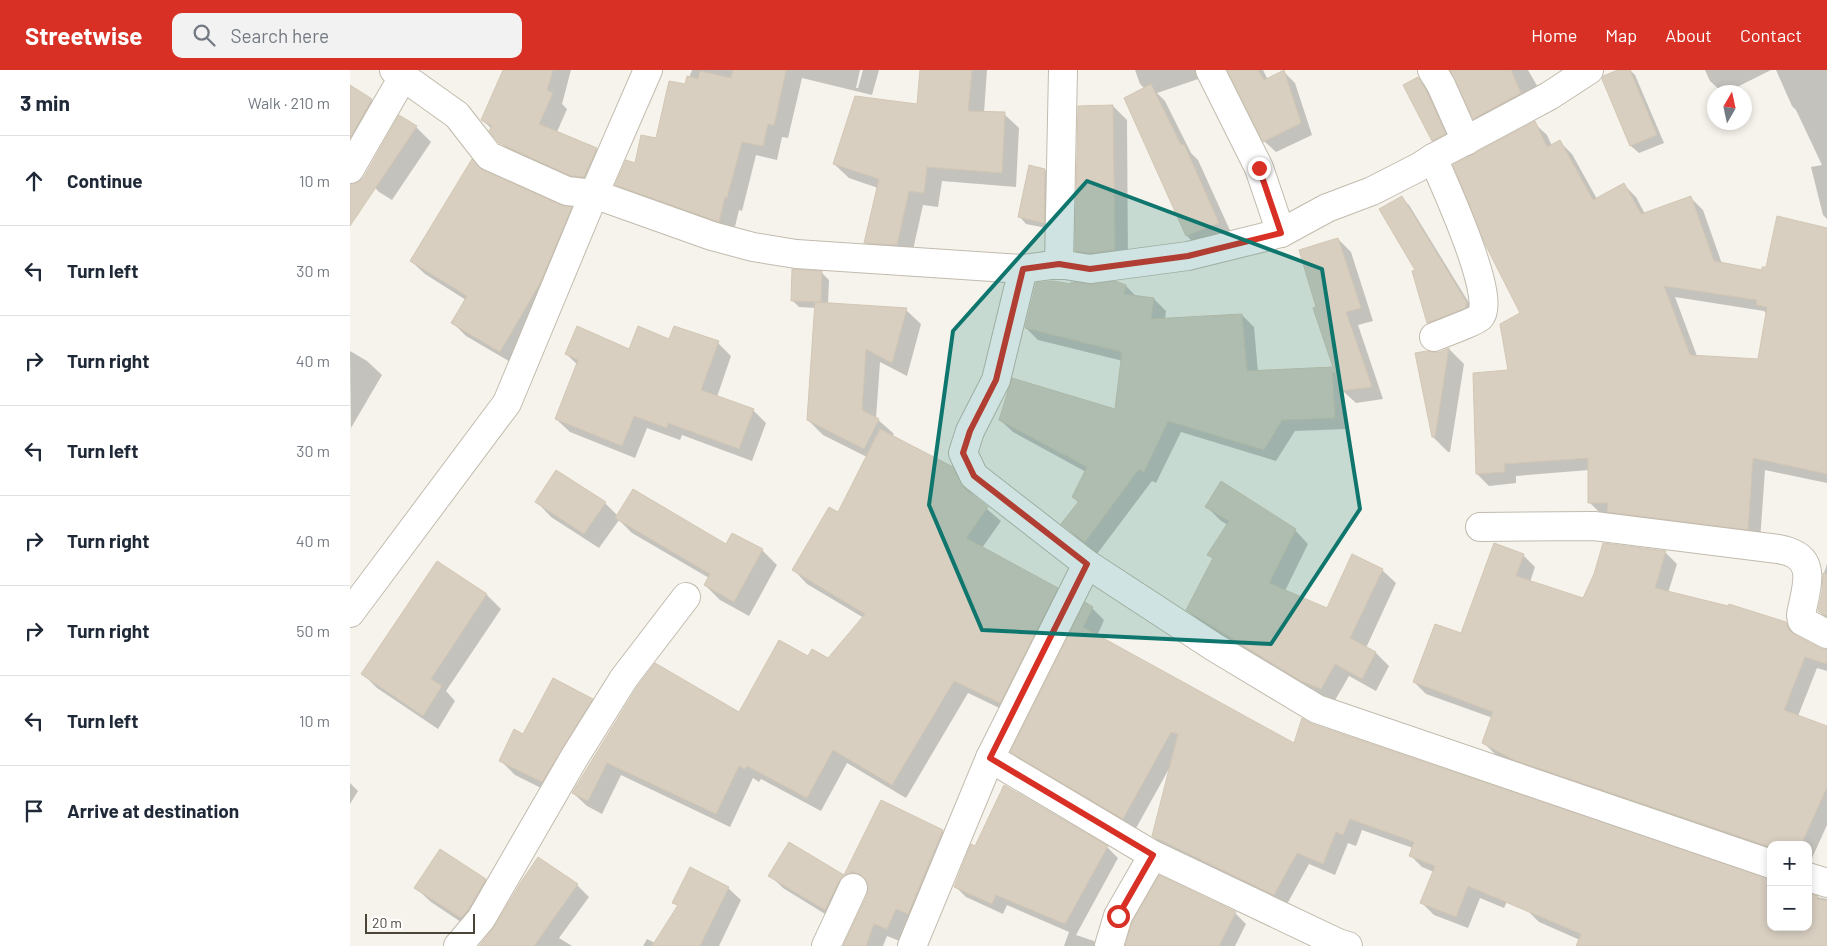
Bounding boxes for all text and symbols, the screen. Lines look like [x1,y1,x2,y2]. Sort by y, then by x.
search box [172,13,522,58]
text: Streetwise [25,21,142,50]
icon: search [190,21,218,49]
text: Search here [230,24,329,47]
text: Home [1531,24,1577,46]
text: Map [1605,24,1637,46]
text: About [1665,24,1712,46]
text: Contact [1740,24,1802,46]
north arrow [1707,85,1752,130]
text: 3 min [20,90,70,115]
text: Walk · 210 m [248,93,330,112]
route end [1248,157,1271,180]
icon: ahead [20,167,48,195]
text: Continue [67,169,143,192]
text: 10 m [299,171,330,190]
icon: left [20,257,48,285]
text: Turn left [67,259,138,282]
text: 30 m [296,261,330,280]
icon: right [20,347,48,375]
text: Turn right [67,349,149,372]
text: 40 m [296,351,330,370]
icon: left [20,437,48,465]
text: Turn left [67,439,138,462]
text: 30 m [296,441,330,460]
icon: right [20,527,48,555]
text: Turn right [67,529,149,552]
text: 40 m [296,531,330,550]
icon: right [20,617,48,645]
text: Turn right [67,619,149,642]
text: 50 m [296,621,330,640]
icon: left [20,707,48,735]
text: Turn left [67,709,138,732]
text: 10 m [299,711,330,730]
icon: arrive [20,797,48,825]
text: Arrive at destination [67,799,239,822]
map controls [1767,841,1812,931]
button: + [1767,841,1812,886]
button: − [1767,886,1812,931]
route start [1107,905,1130,928]
scale bar [365,911,475,934]
text: 20 m [372,914,402,931]

